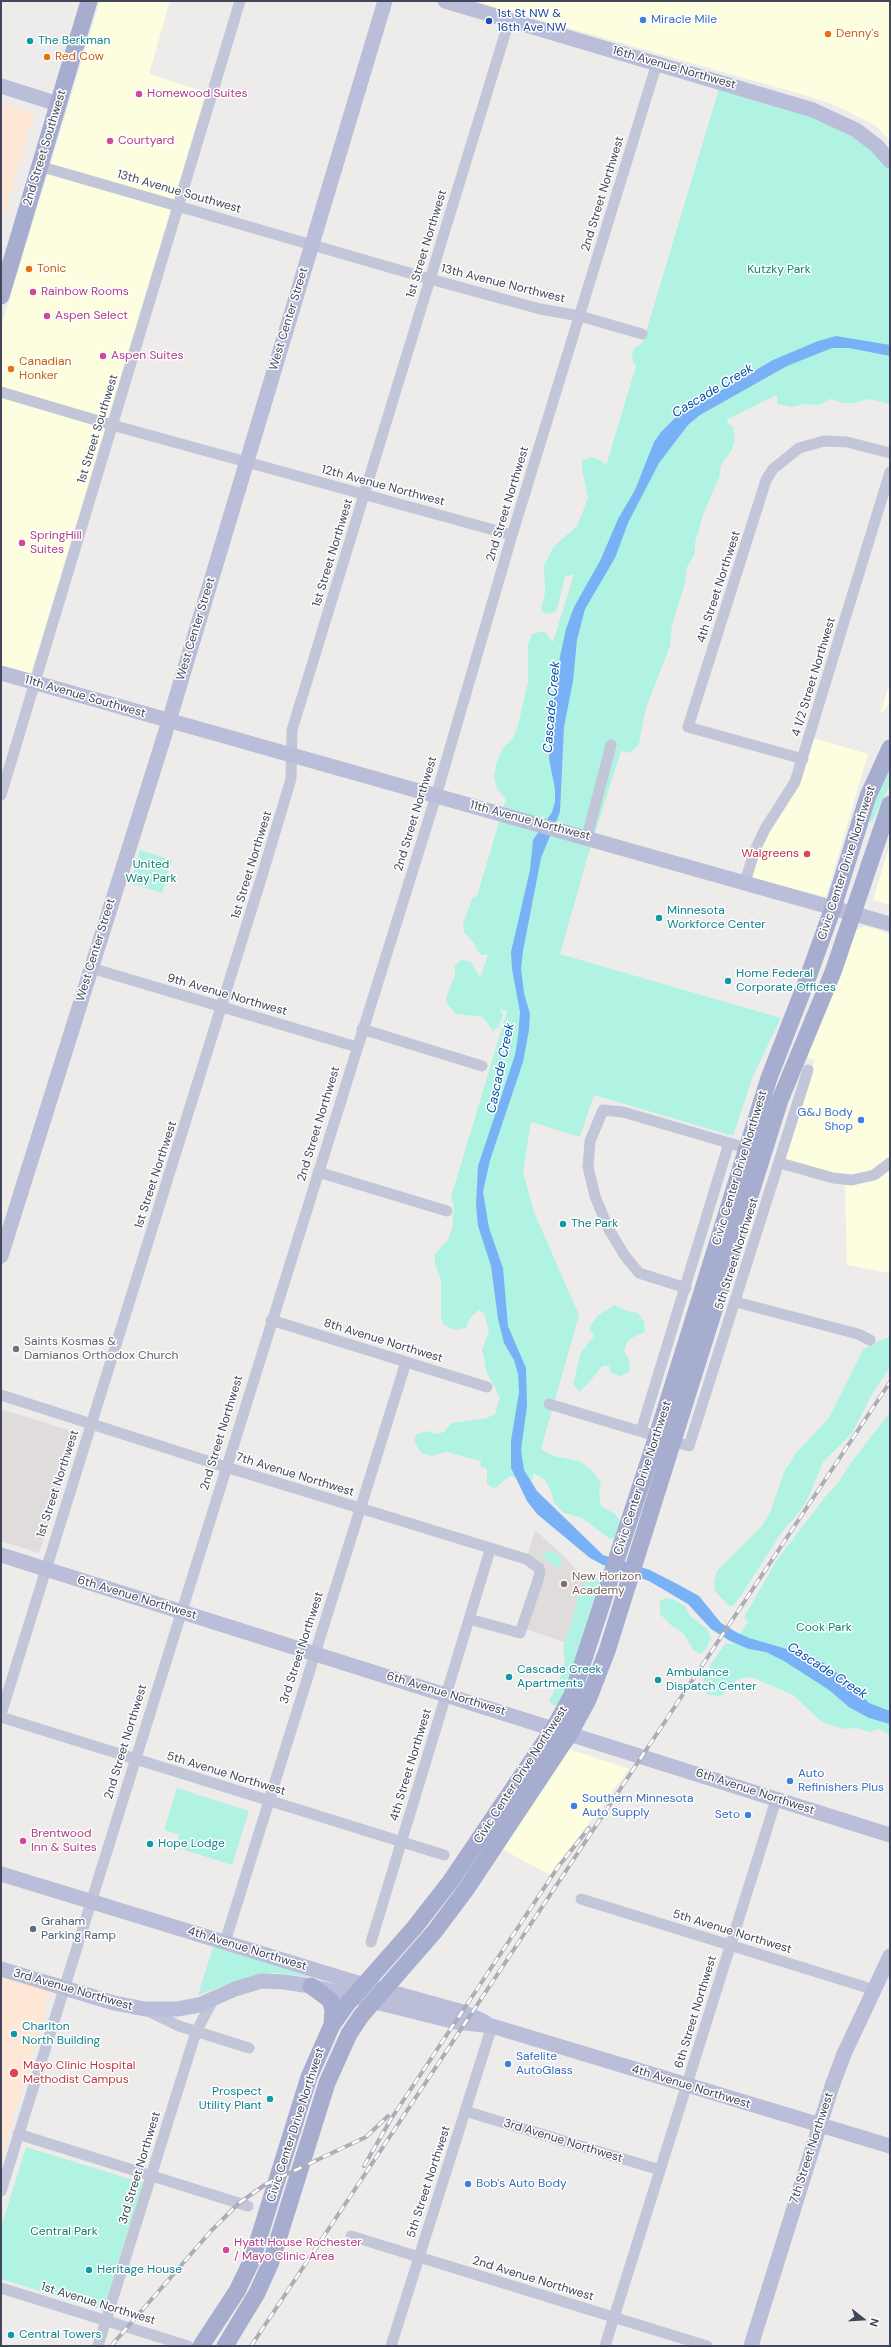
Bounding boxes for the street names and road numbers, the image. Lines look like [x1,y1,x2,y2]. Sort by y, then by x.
street label: 16th Avenue Northwest [611,43,737,93]
street label: 2nd Street Southwest [21,88,69,208]
street label: 2nd Street Northwest [579,135,627,253]
street label: 13th Avenue Southwest [115,167,243,217]
street label: 1st Street Northwest [404,188,450,300]
street label: 13th Avenue Northwest [440,262,566,306]
street label: West Center Street [267,266,311,372]
street label: 1st Street Southwest [75,373,121,485]
street label: 2nd Street Northwest [484,445,532,563]
street label: 12th Avenue Northwest [320,463,446,509]
street label: 1st Street Northwest [310,497,356,609]
street label: 4th Street Northwest [694,529,744,645]
street label: West Center Street [174,576,218,682]
street label: 4 1/2 Street Northwest [789,616,839,738]
street label: 11th Avenue Southwest [23,673,147,721]
street label: 2nd Street Northwest [392,755,440,873]
street label: Civic Center Drive Northwest [815,784,879,942]
street label: 11th Avenue Northwest [468,798,592,844]
street label: 1st Street Northwest [229,809,275,921]
street label: West Center Street [74,897,118,1003]
street label: 9th Avenue Northwest [165,971,289,1019]
street label: 2nd Street Northwest [295,1065,343,1183]
street label: Civic Center Drive Northwest [710,1089,770,1247]
street label: 1st Street Northwest [132,1119,180,1231]
street label: 5th Street Northwest [712,1196,762,1312]
street label: 8th Avenue Northwest [322,1316,444,1366]
street label: 2nd Street Northwest [198,1374,246,1492]
street label: Civic Center Drive Northwest [611,1399,675,1557]
street label: 1st Street Northwest [34,1428,82,1540]
street label: 7th Avenue Northwest [234,1450,356,1500]
street label: 6th Avenue Northwest [76,1573,198,1623]
street label: 3rd Street Northwest [277,1590,327,1706]
street label: 6th Avenue Northwest [385,1669,507,1719]
street label: 2nd Street Northwest [102,1683,150,1801]
street label: Civic Center Drive Northwest [471,1703,571,1847]
street label: 4th Street Northwest [387,1707,435,1823]
street label: 5th Avenue Northwest [165,1749,287,1799]
street label: 6th Avenue Northwest [694,1766,816,1818]
street label: 5th Avenue Northwest [671,1907,793,1957]
street label: 4th Avenue Northwest [186,1924,308,1974]
street label: 6th Street Northwest [672,1954,720,2070]
street label: 3rd Avenue Northwest [12,1966,134,2014]
street label: Civic Center Drive Northwest [264,2046,328,2204]
street label: 4th Avenue Northwest [630,2062,752,2112]
street label: 7th Street Northwest [787,2091,837,2205]
street label: 3rd Street Northwest [116,2110,164,2226]
street label: 3rd Avenue Northwest [502,2116,624,2166]
street label: 5th Street Northwest [404,2124,454,2240]
street label: 2nd Avenue Northwest [471,2254,595,2304]
street label: 1st Avenue Northwest [39,2280,157,2328]

